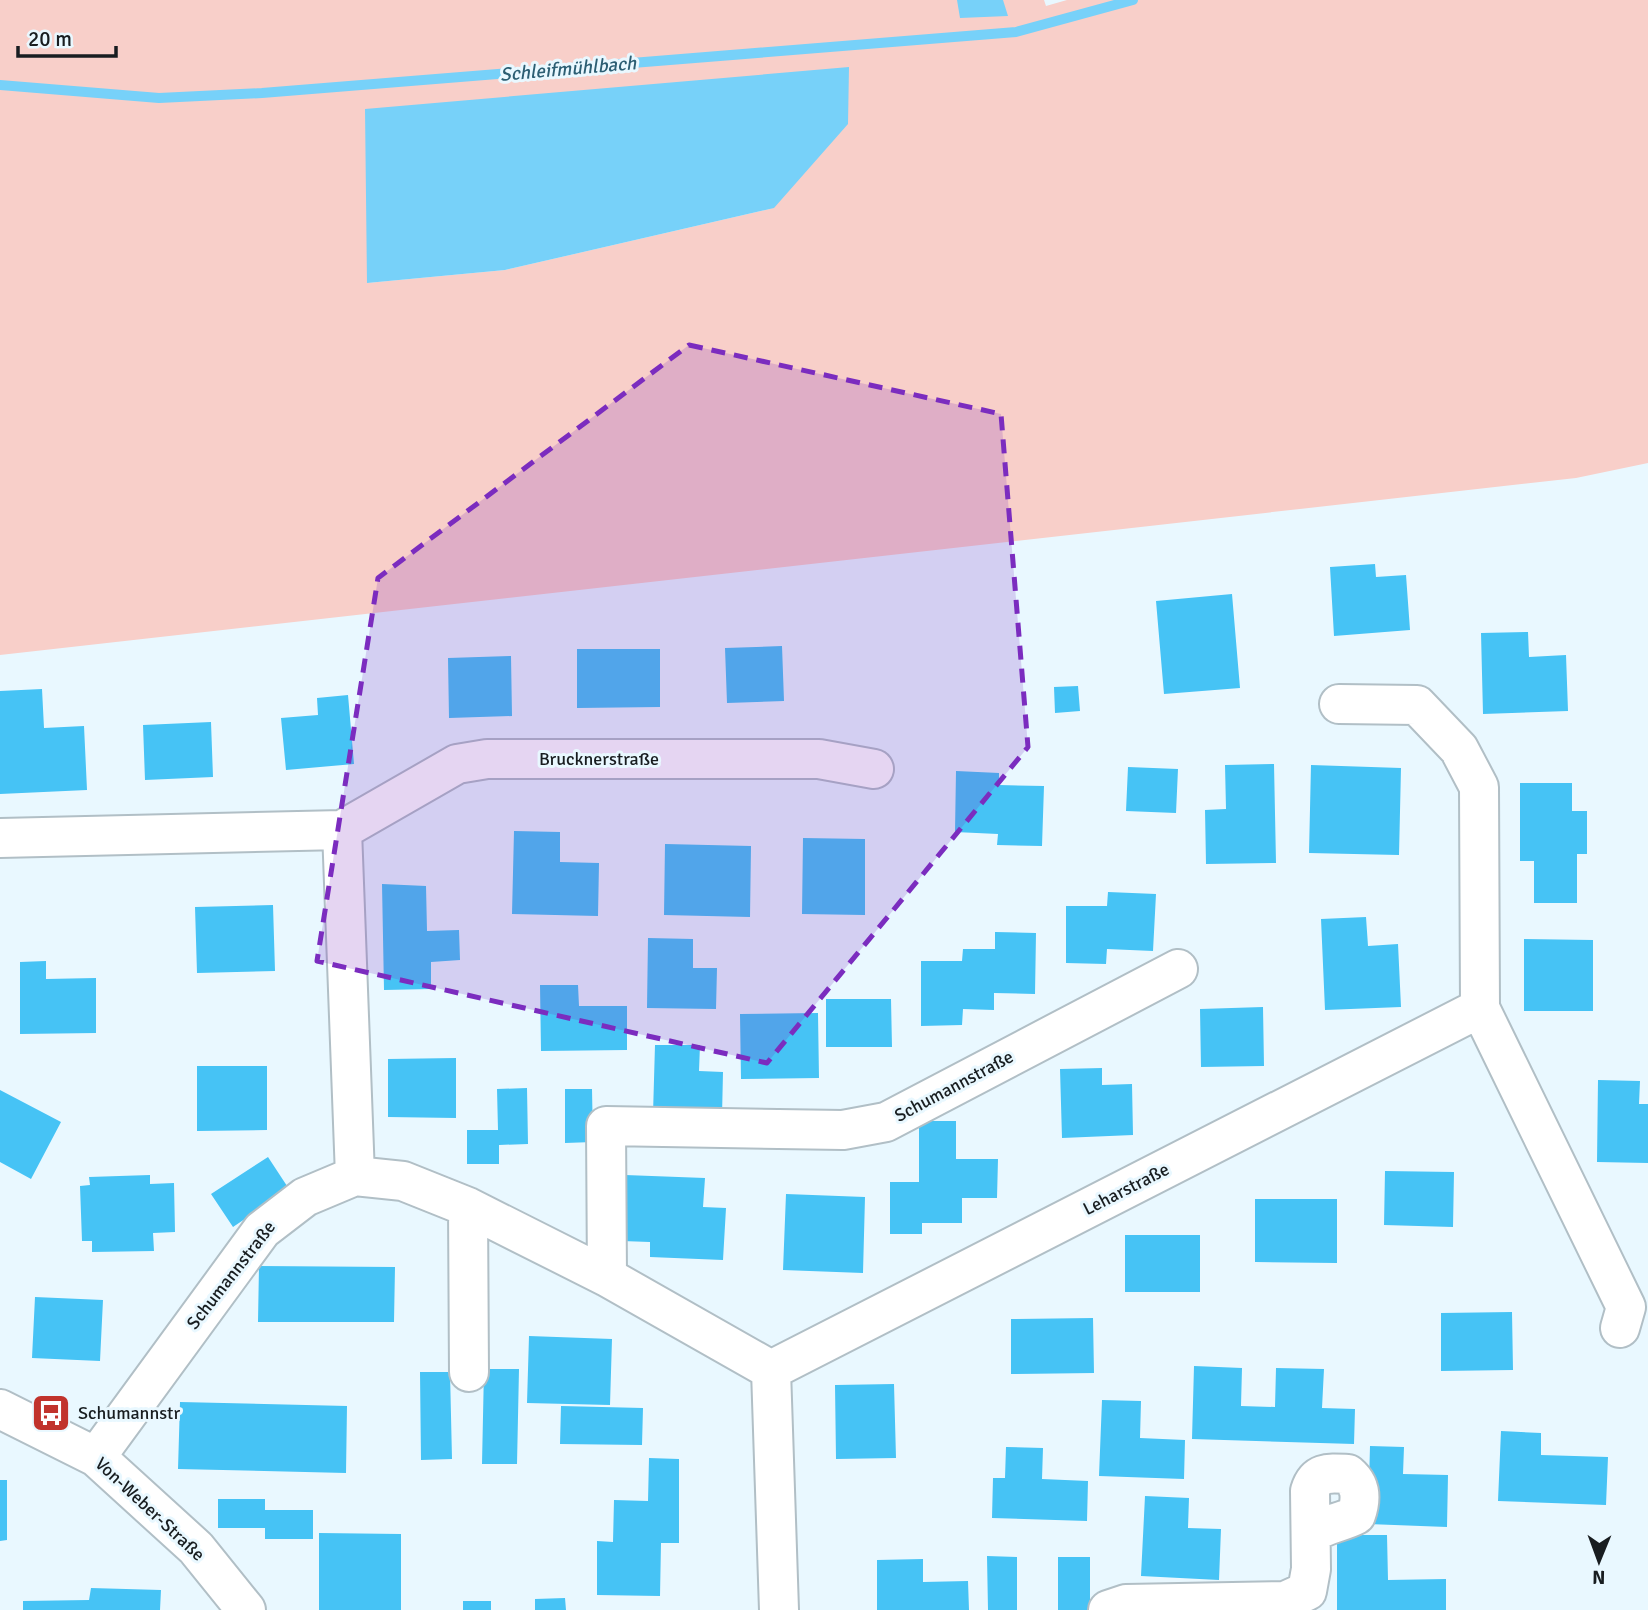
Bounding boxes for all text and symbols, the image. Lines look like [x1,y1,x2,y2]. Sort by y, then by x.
scale bar [18,14,116,58]
text: 20 m [28,26,72,52]
water label: Schleifmühlbach [499,51,638,87]
street label: Brucknerstraße [539,748,659,770]
street label: Schumannstraße [891,1045,1017,1127]
street label: Leharstraße [1079,1158,1173,1220]
street label: Schumannstraße [182,1216,280,1334]
bus stop icon: Schumannstr [30,1392,72,1434]
place label: Schumannstr [78,1402,180,1424]
street label: Von-Weber-Straße [91,1452,209,1566]
north arrow [1564,1526,1634,1596]
text: N [1592,1565,1606,1589]

